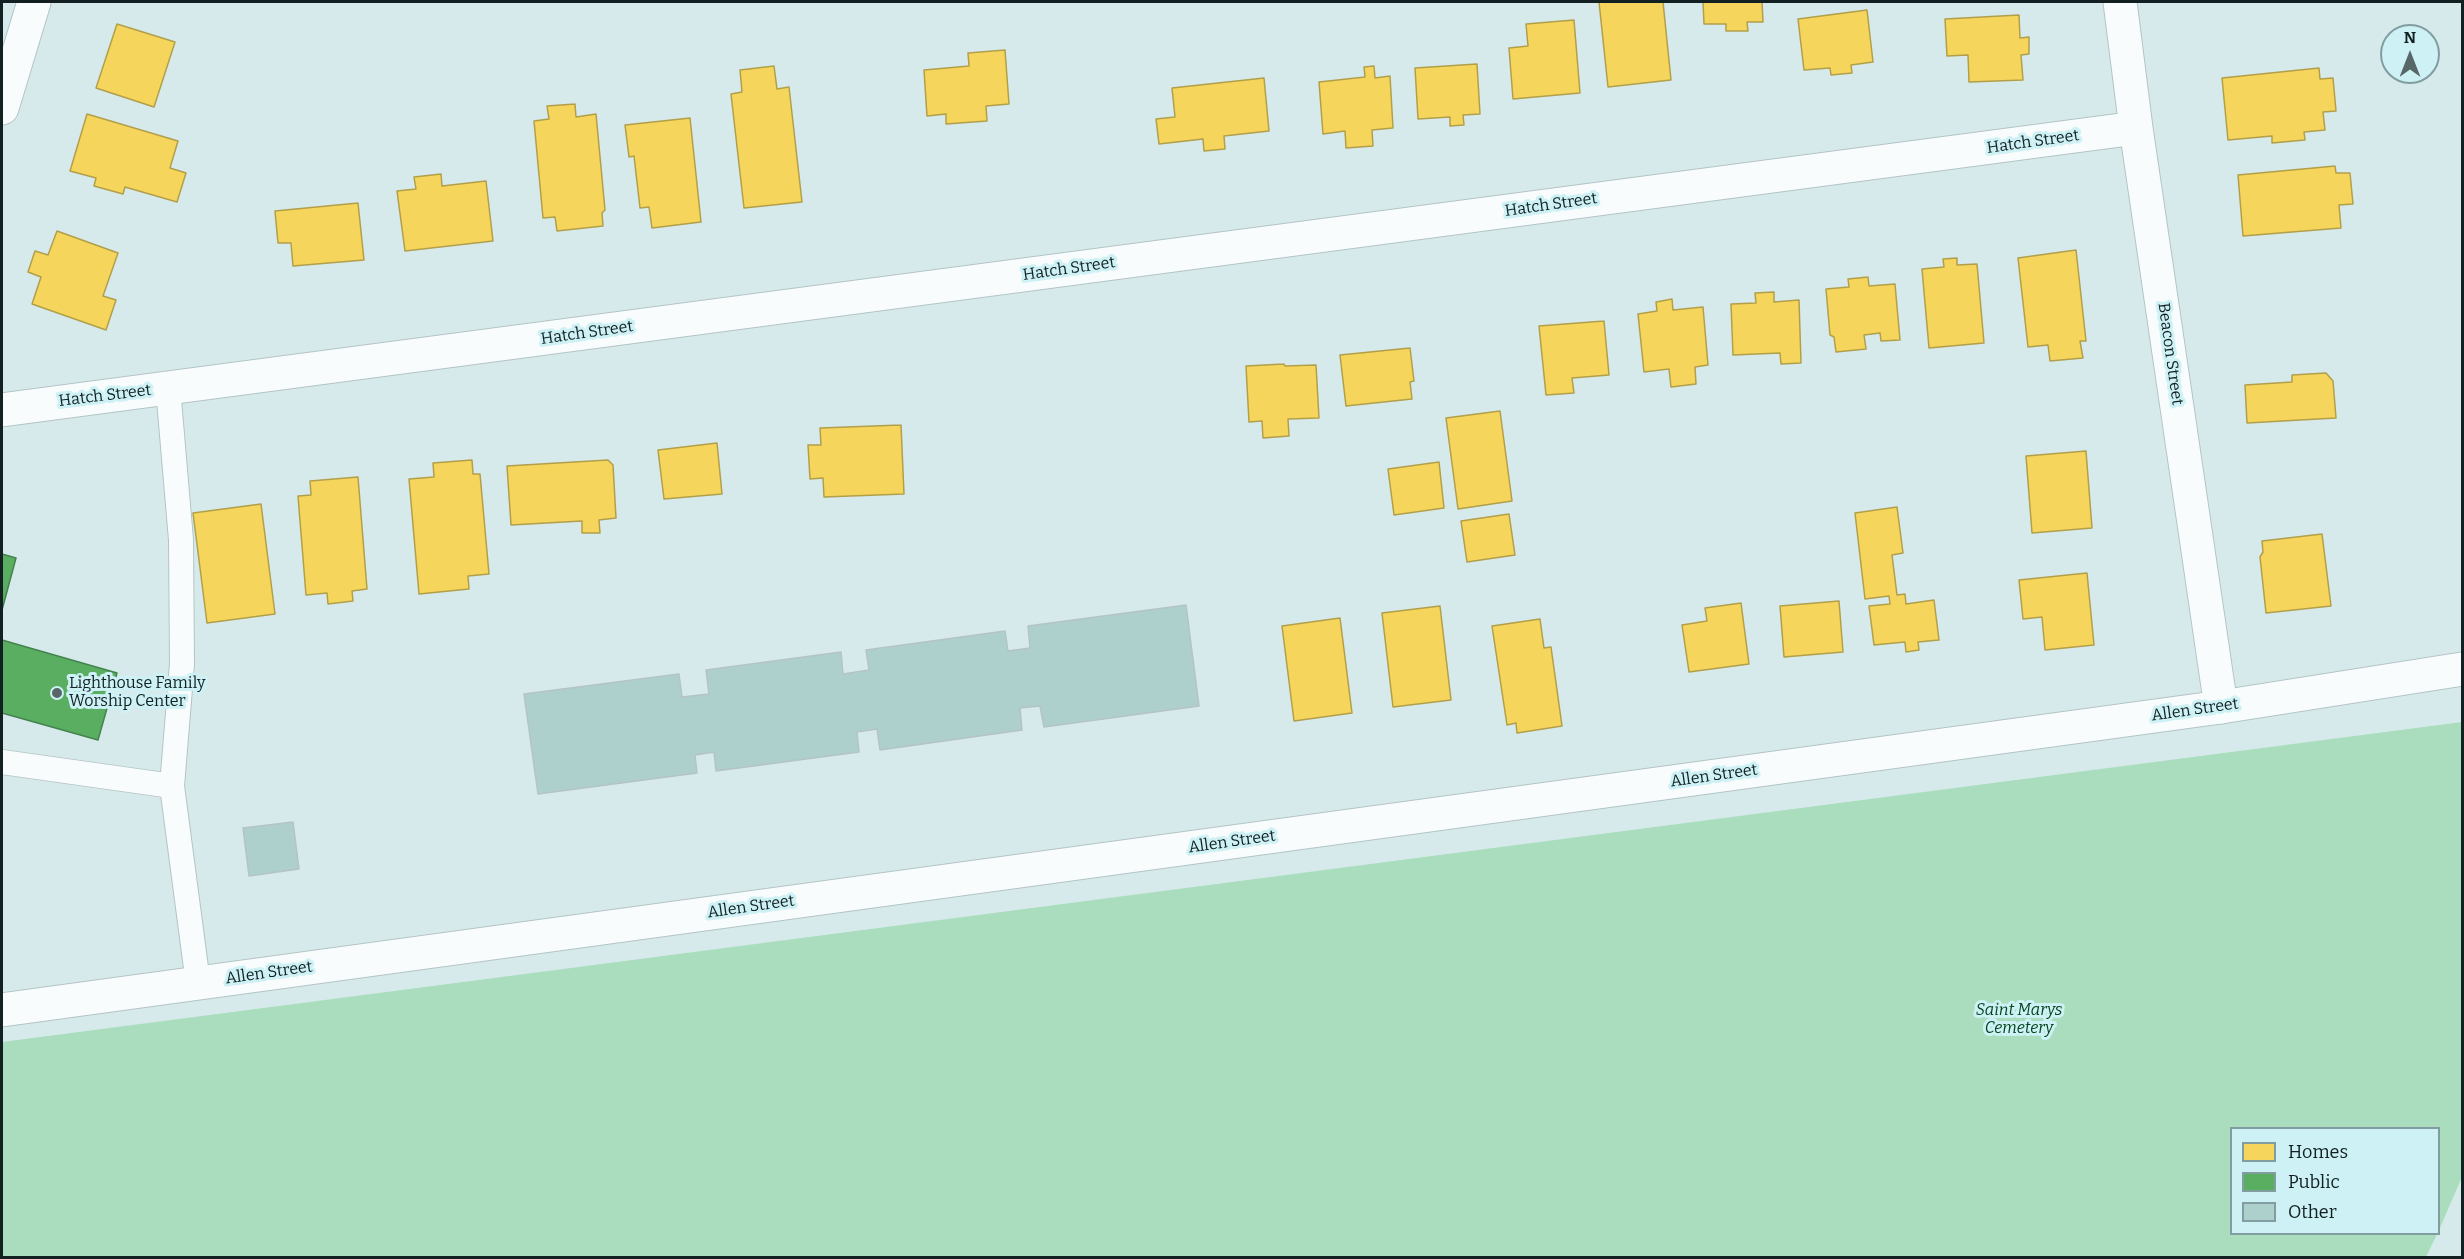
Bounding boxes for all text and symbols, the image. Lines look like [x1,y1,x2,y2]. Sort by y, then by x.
north arrow [2380,24,2440,84]
text: N [2404,28,2416,47]
street label: Hatch Street [1986,126,2080,158]
street label: Hatch Street [1504,189,1598,221]
street label: Hatch Street [1022,253,1116,285]
street label: Beacon Street [2153,302,2187,406]
street label: Hatch Street [540,317,634,349]
street label: Hatch Street [58,381,152,411]
place label: Lighthouse Family Worship Center [69,674,205,712]
marker: Lighthouse Family Worship Center [50,686,64,700]
street label: Allen Street [2150,694,2240,726]
street label: Allen Street [1669,760,1759,792]
street label: Allen Street [1187,826,1277,858]
street label: Allen Street [706,891,796,923]
street label: Allen Street [224,957,314,989]
park label: Saint Marys Cemetery [1976,1001,2062,1039]
legend [2230,1127,2440,1235]
text: Homes [2288,1141,2348,1163]
text: Public [2288,1171,2340,1193]
text: Other [2288,1201,2337,1223]

